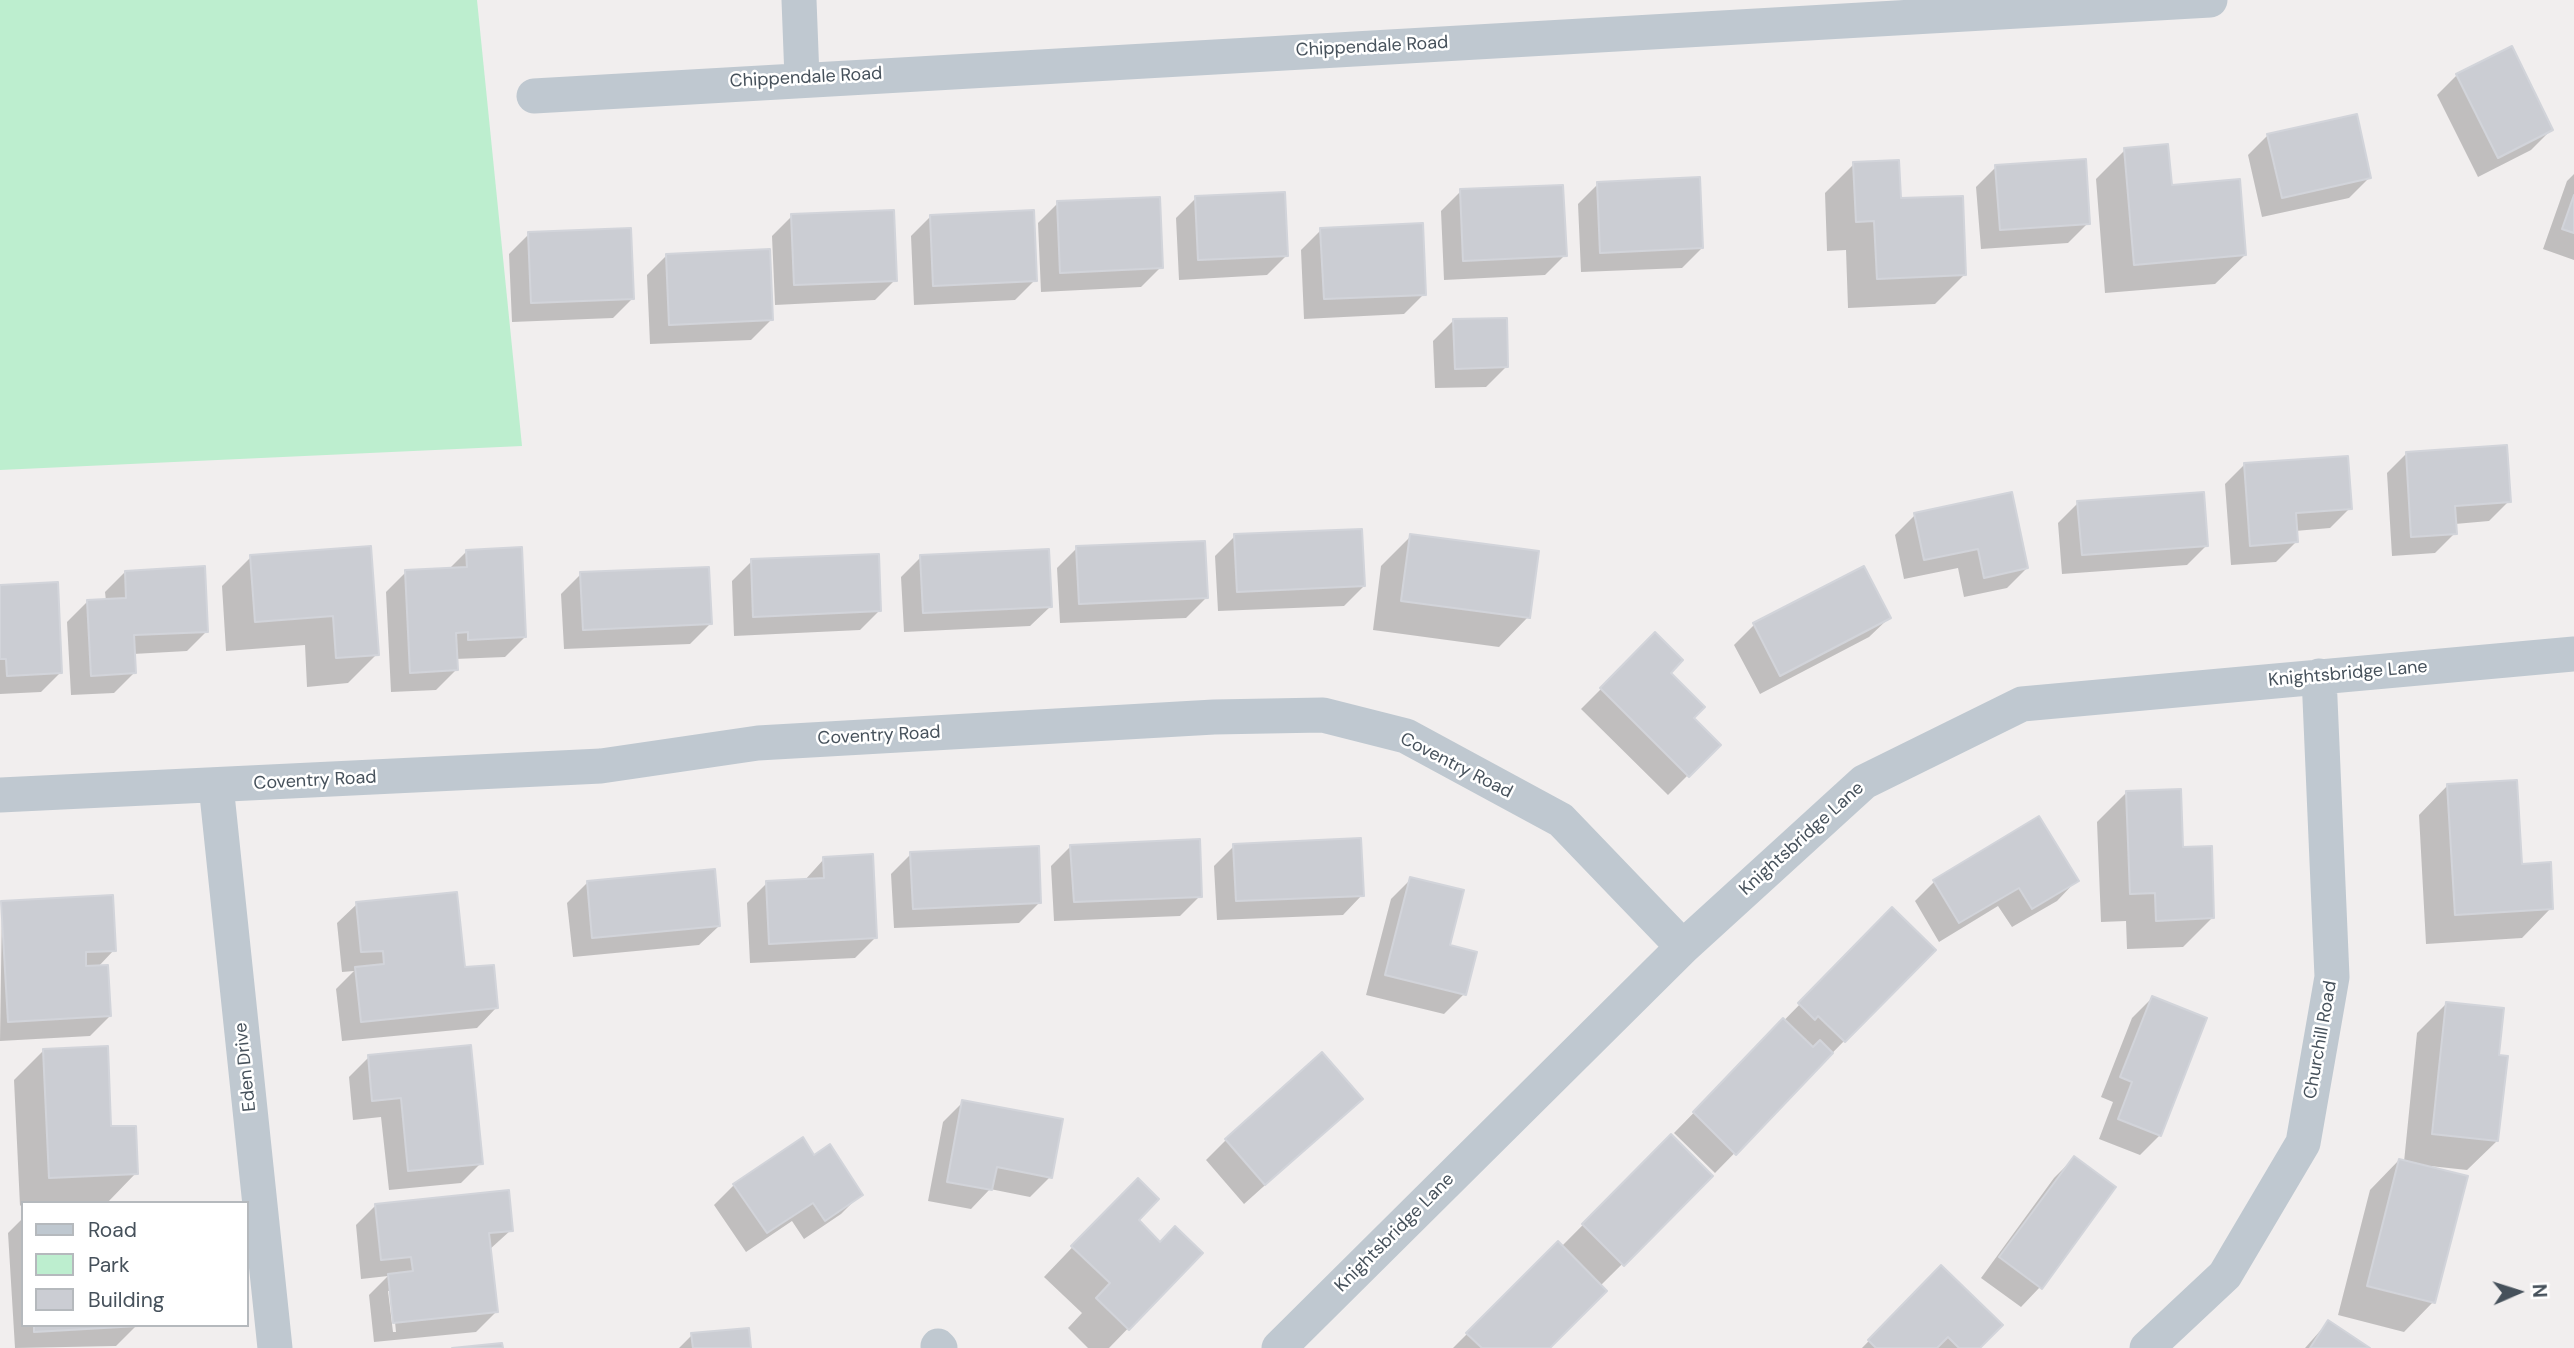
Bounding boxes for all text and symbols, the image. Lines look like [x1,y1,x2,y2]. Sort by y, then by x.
street label: Chippendale Road [1295,32,1449,62]
street label: Chippendale Road [729,63,883,93]
street label: Knightsbridge Lane [2268,656,2428,692]
street label: Coventry Road [817,722,941,750]
street label: Coventry Road [1396,728,1516,804]
street label: Coventry Road [253,767,377,795]
street label: Knightsbridge Lane [1735,778,1869,900]
street label: Churchill Road [2300,979,2342,1101]
street label: Eden Drive [231,1021,261,1113]
street label: Knightsbridge Lane [1331,1169,1459,1297]
legend [21,1201,248,1327]
text: Road [88,1216,137,1244]
text: Park [88,1251,129,1279]
north arrow [2483,1257,2553,1327]
text: N [2527,1283,2552,1298]
text: Building [88,1286,164,1314]

